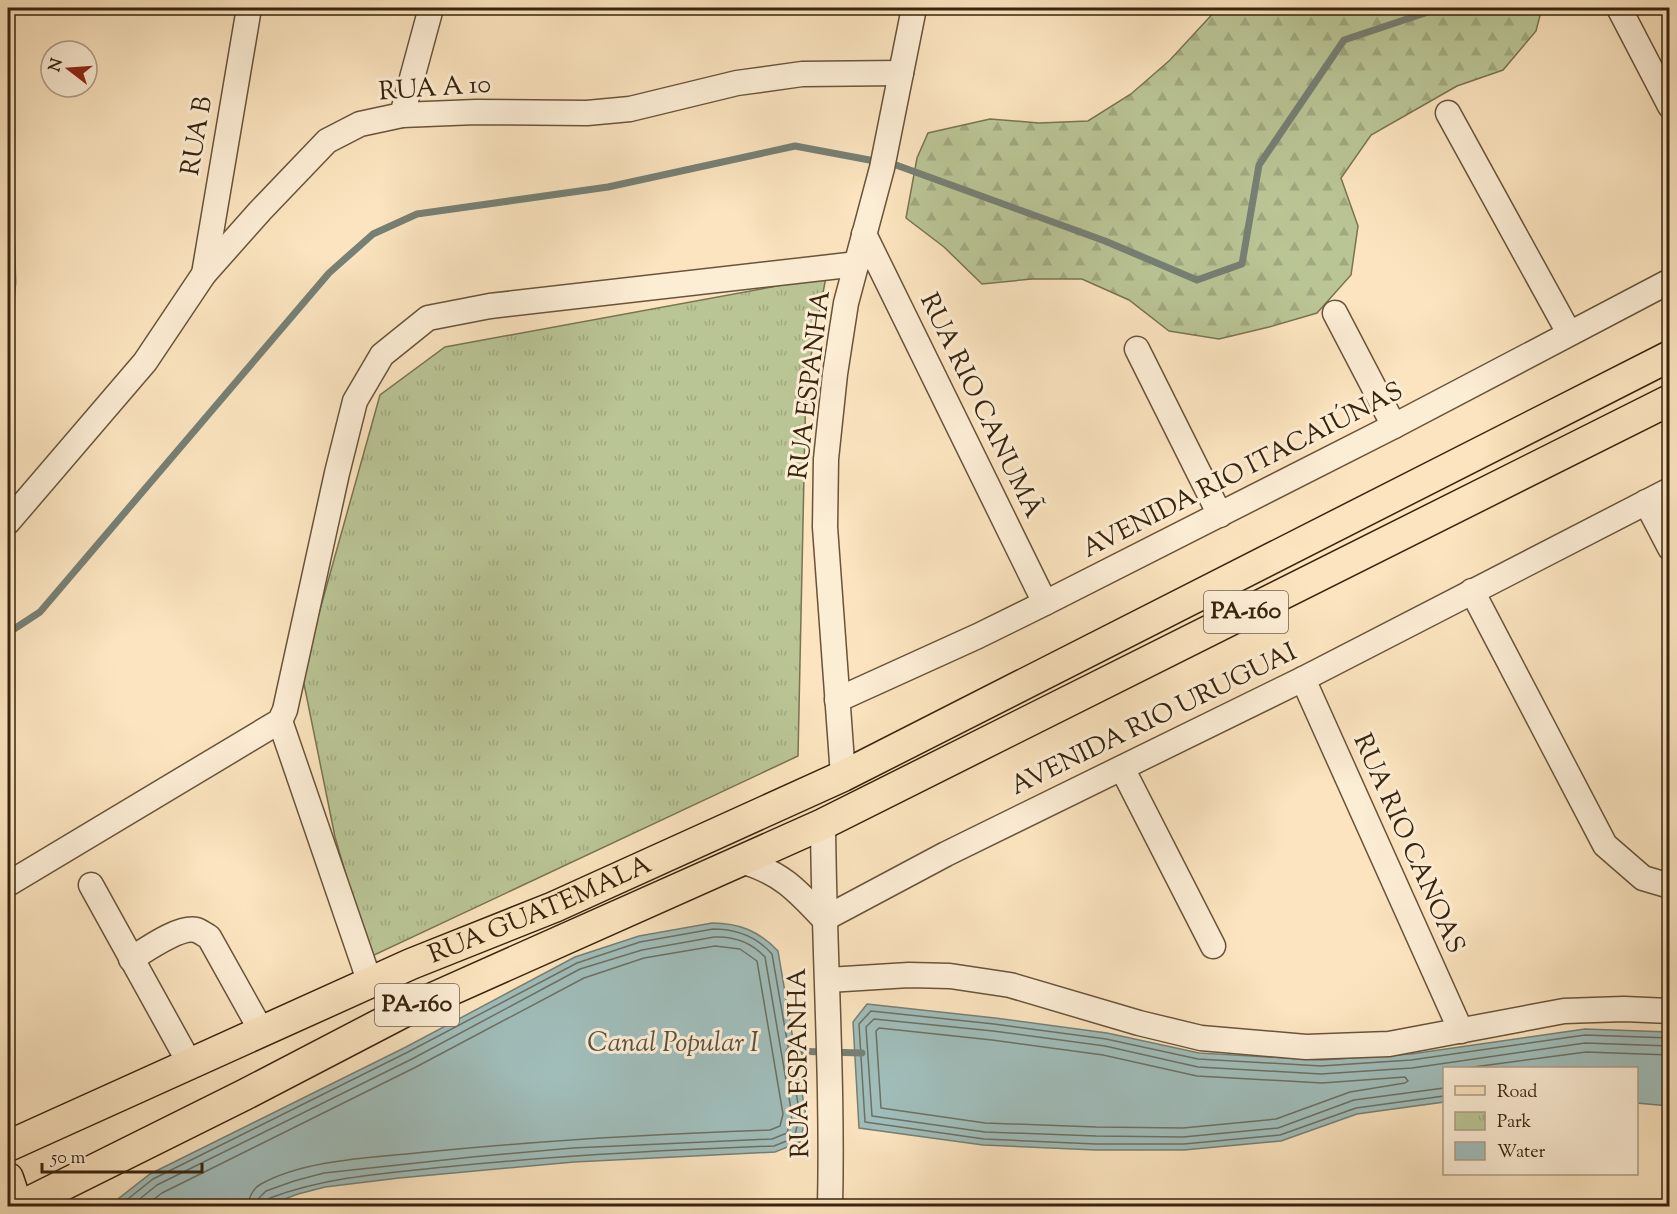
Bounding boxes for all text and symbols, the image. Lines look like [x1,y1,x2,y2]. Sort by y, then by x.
north arrow [39,39,99,99]
text: N [44,56,70,75]
street label: RUA A 10 [378,67,492,111]
street label: RUA B [173,93,223,179]
street label: RUA RIO CANUMÃ [909,287,1051,525]
street label: RUA ESPANHA [781,288,841,482]
street label: AVENIDA RIO ITACAIÚNAS [1076,374,1410,568]
road number: PA-160 [1204,591,1288,633]
street label: AVENIDA RIO URUGUAI [1005,634,1304,806]
street label: RUA RIO CANOAS [1343,728,1473,960]
street label: RUA GUATEMALA [423,847,658,974]
street label: RUA ESPANHA [780,967,820,1159]
road number: PA-160 [375,984,459,1026]
water label: Canal Popular I [587,1025,759,1064]
legend [1443,1067,1638,1175]
text: Road [1497,1080,1537,1106]
text: Park [1497,1110,1532,1136]
scale bar [42,1136,202,1174]
text: Water [1497,1140,1546,1166]
text: 50 m [50,1146,86,1172]

